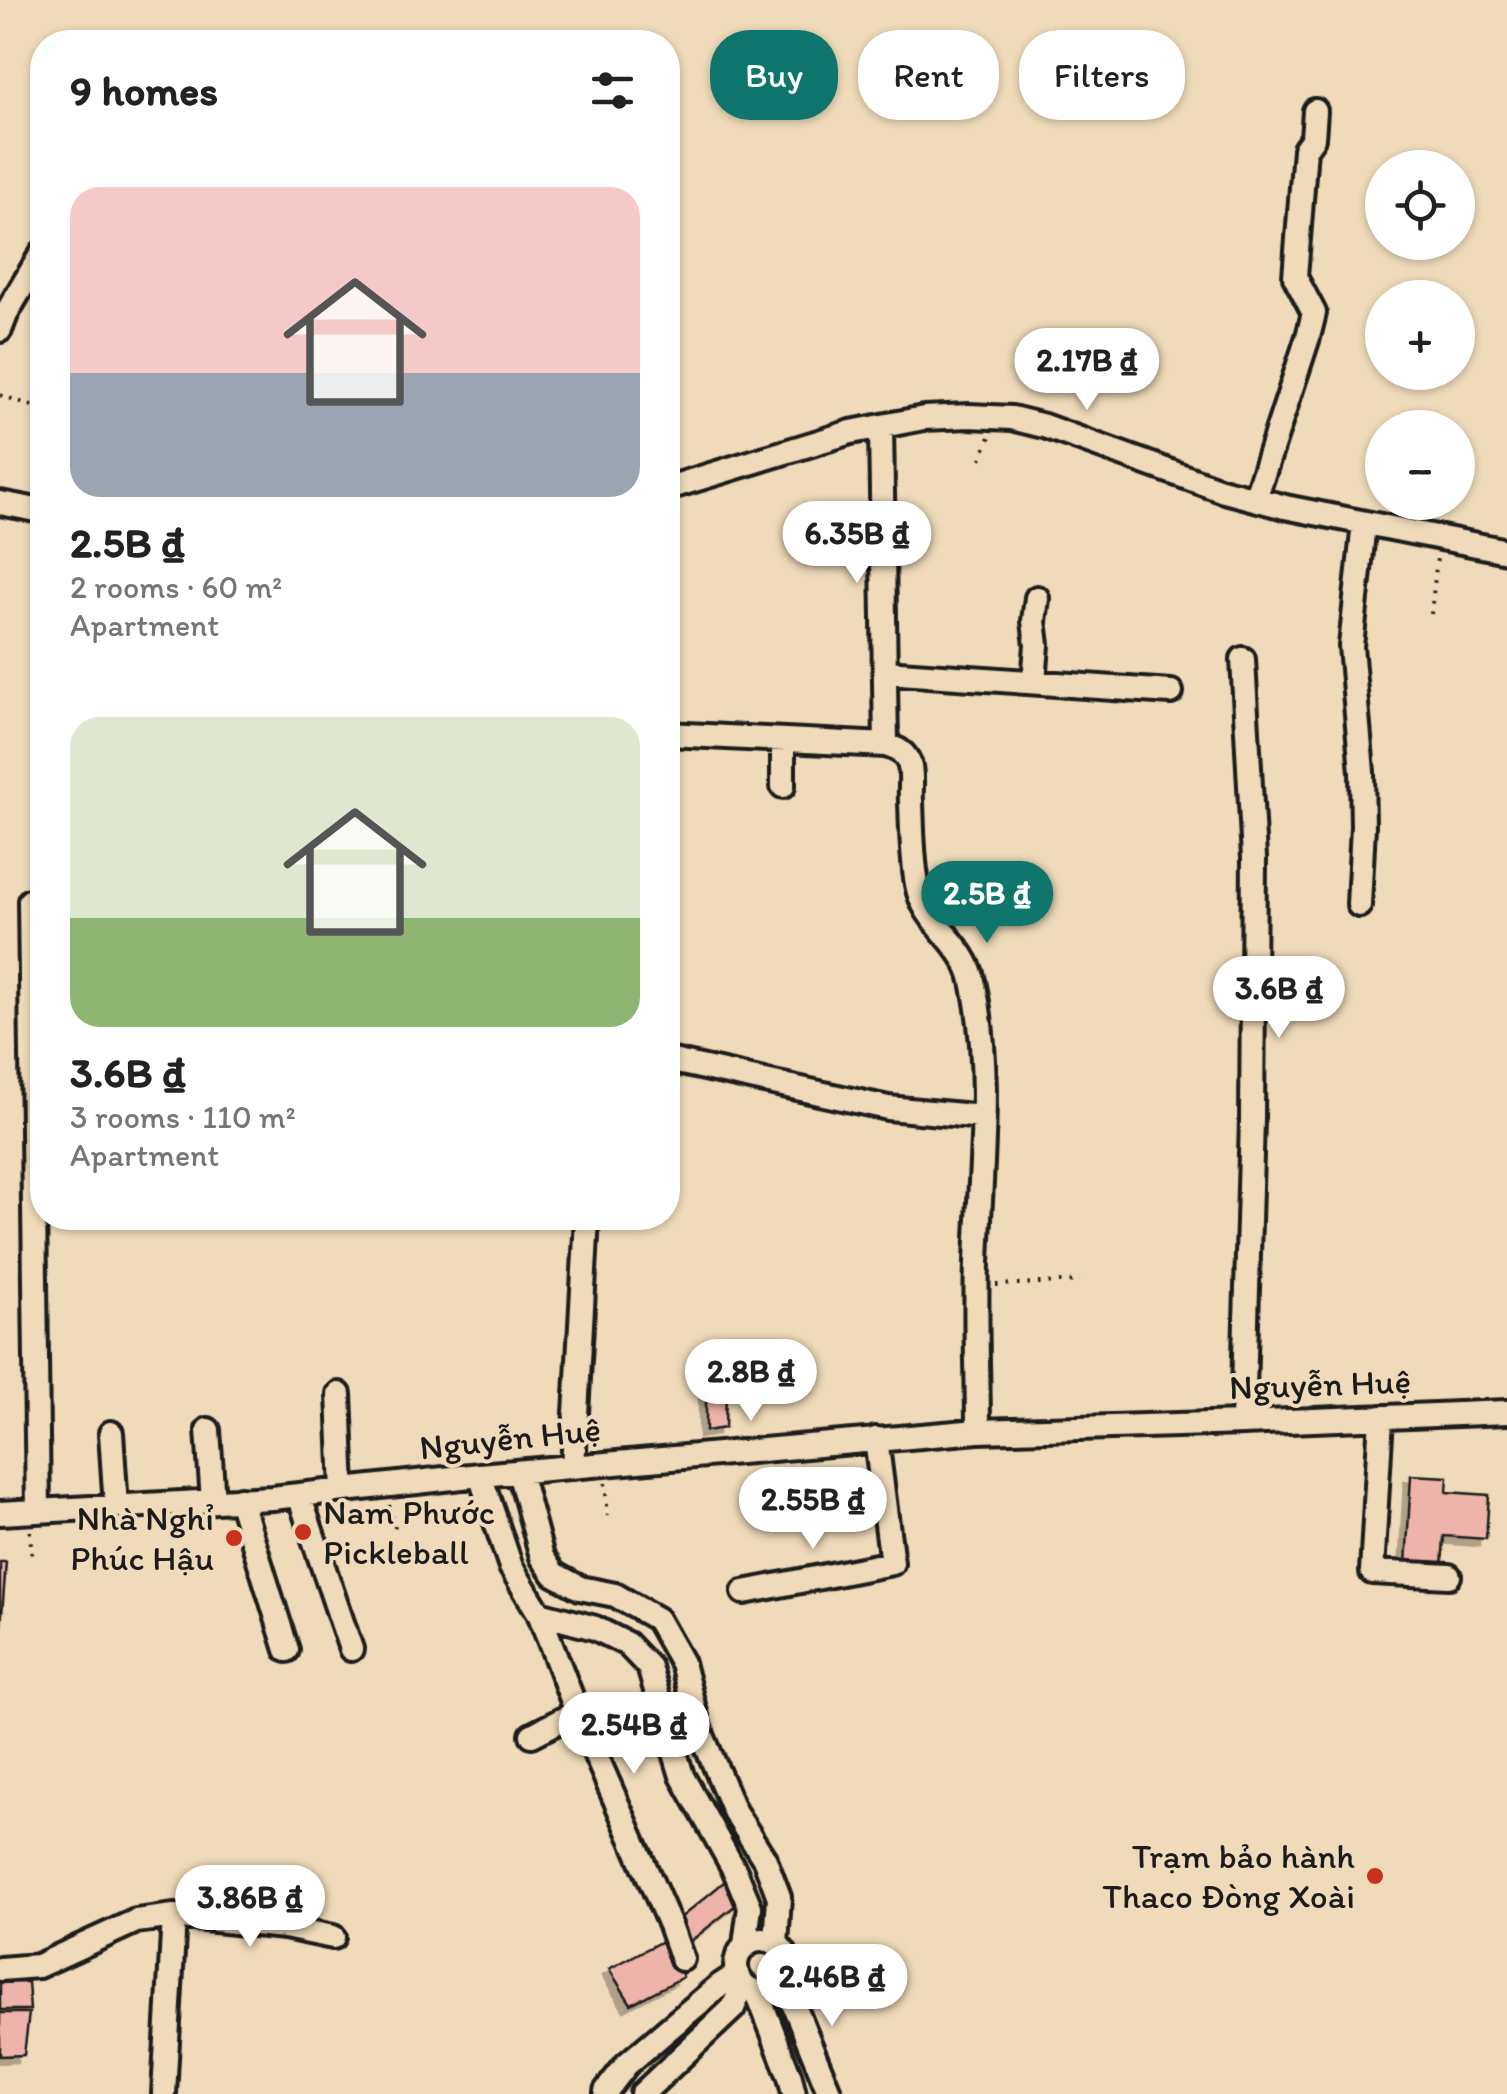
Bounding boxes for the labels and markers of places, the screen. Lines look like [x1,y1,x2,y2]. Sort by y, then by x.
pin: 2.17B ₫ [995,328,1179,413]
pin: 6.35B ₫ [765,501,949,586]
pin: 2.5B ₫ [906,861,1068,946]
pin: 3.6B ₫ [1198,956,1360,1041]
pin: 2.8B ₫ [670,1339,832,1424]
pin: 2.55B ₫ [721,1467,905,1552]
place label: Nam Phước Pickleball [323,1491,495,1573]
place label: Nhà Nghỉ Phúc Hậu [70,1497,214,1579]
marker: Nam Phước Pickleball [292,1521,314,1543]
marker: Nhà Nghỉ Phúc Hậu [223,1527,245,1549]
pin: 2.54B ₫ [542,1692,726,1777]
place label: Trạm bảo hành Thaco Đòng Xoài [1102,1835,1355,1917]
pin: 3.86B ₫ [158,1865,342,1950]
marker: Trạm bảo hành Thaco Đòng Xoài [1364,1865,1386,1887]
pin: 2.46B ₫ [740,1944,924,2029]

